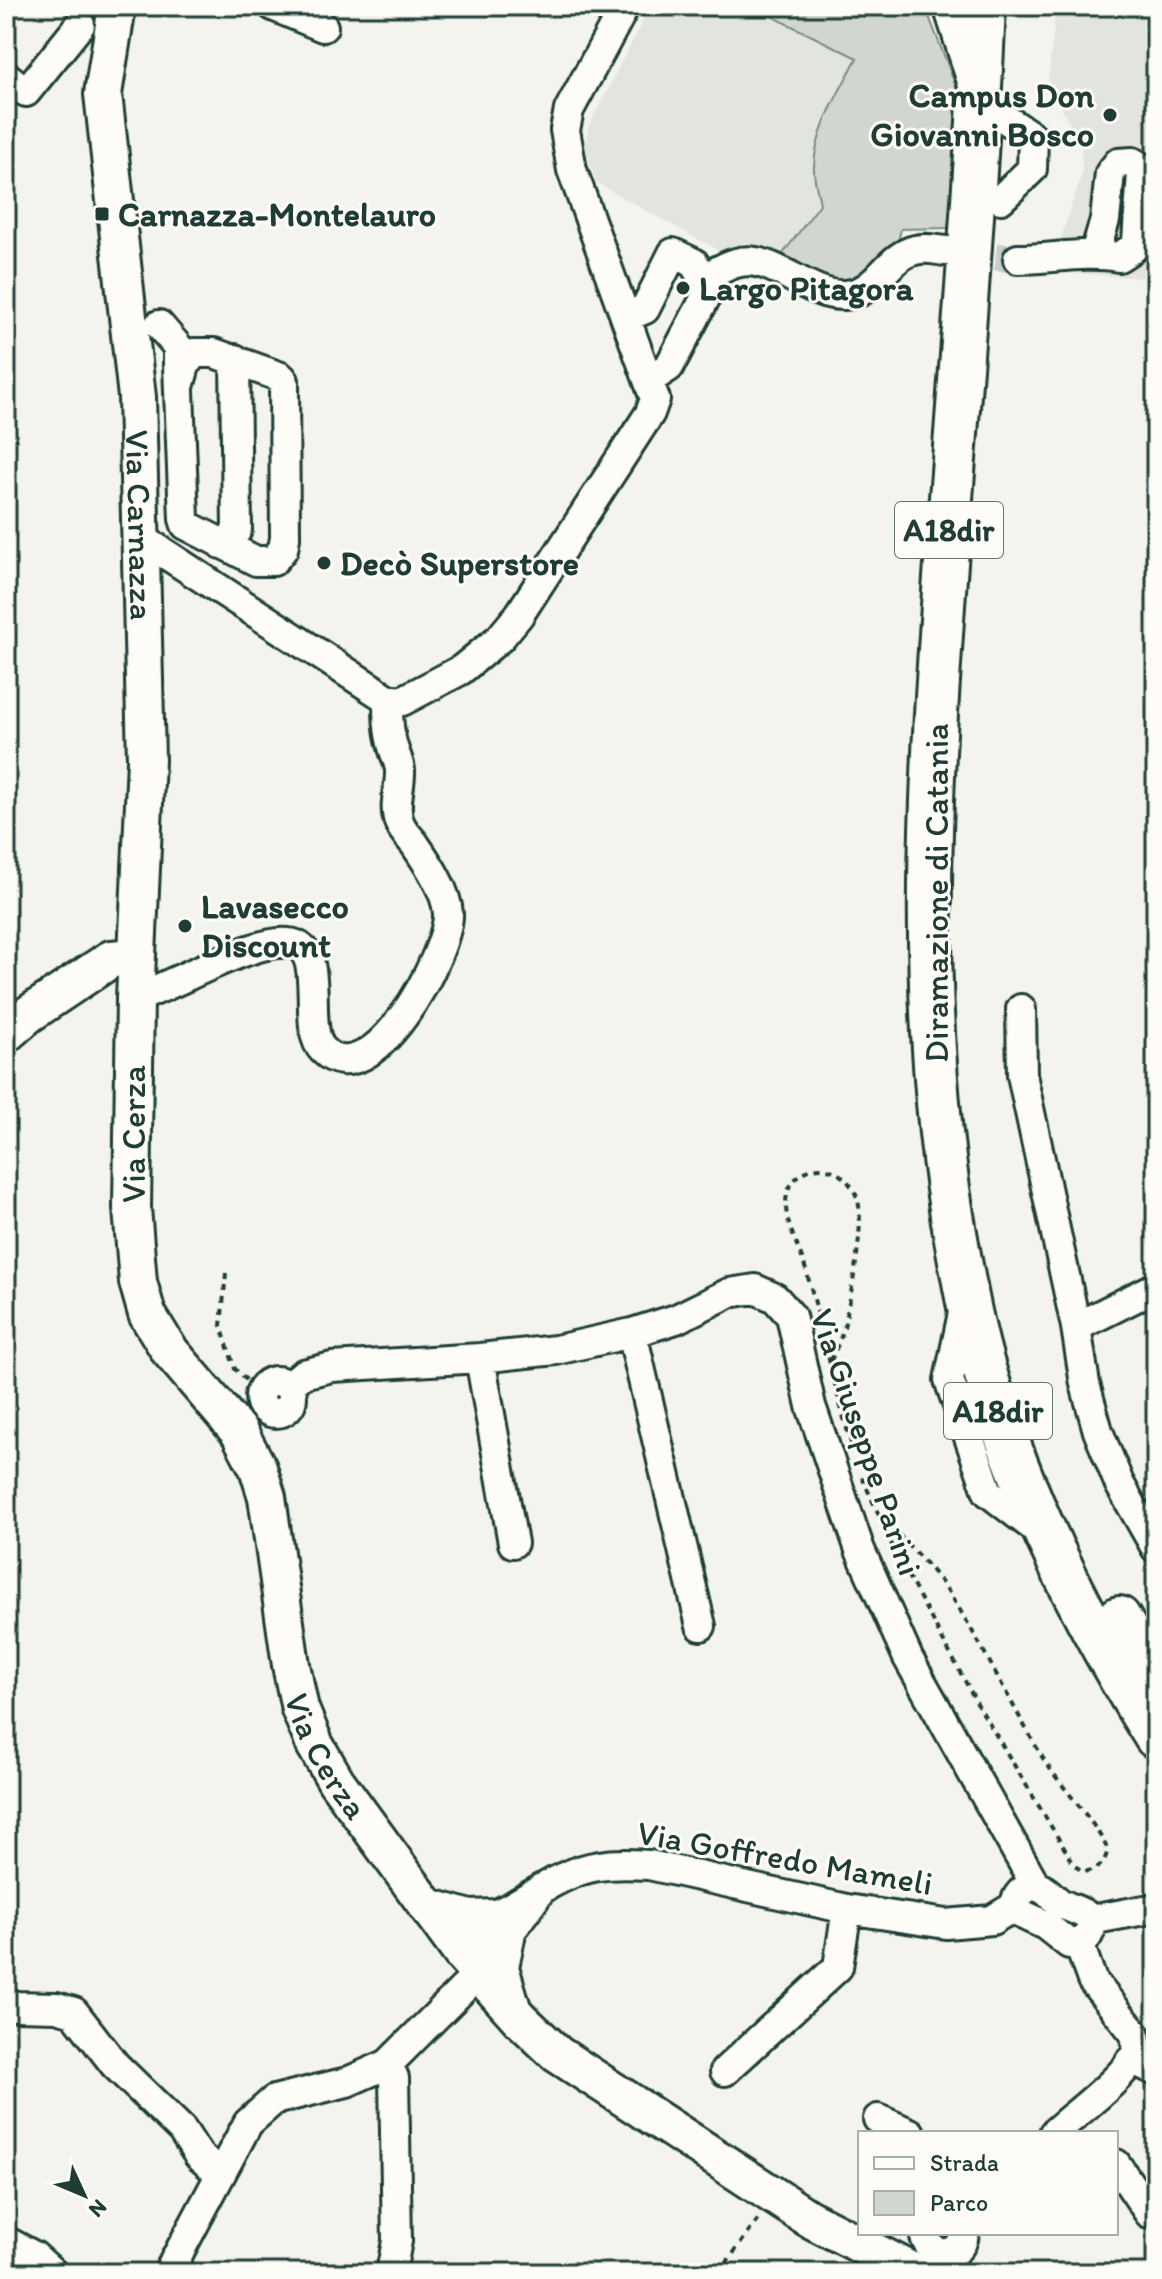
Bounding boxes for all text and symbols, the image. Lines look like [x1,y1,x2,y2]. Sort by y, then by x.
place label: Campus Don Giovanni Bosco [870,75,1095,155]
marker: Campus Don Giovanni Bosco [1101,106,1119,124]
place label: Carnazza-Montelauro [118,194,436,235]
marker: Carnazza-Montelauro [93,205,111,223]
place label: Largo Pitagora [699,268,914,309]
marker: Largo Pitagora [674,279,692,297]
street label: Via Carnazza [117,429,163,621]
road number: A18dir [895,502,1003,558]
place label: Decò Superstore [340,543,579,584]
marker: Decò Superstore [315,554,333,572]
street label: Diramazione di Catania [916,723,957,1063]
place label: Lavasecco Discount [201,886,349,966]
marker: Lavasecco Discount [176,917,194,935]
street label: Via Cerza [113,1065,154,1203]
street label: Via Giuseppe Parini [801,1303,931,1581]
road number: A18dir [944,1383,1052,1439]
street label: Via Cerza [277,1690,377,1827]
street label: Via Goffredo Mameli [634,1812,936,1904]
legend [858,2131,1118,2235]
text: Strada [930,2148,999,2177]
north arrow [44,2155,124,2235]
text: Parco [930,2188,988,2217]
text: N [83,2194,113,2223]

